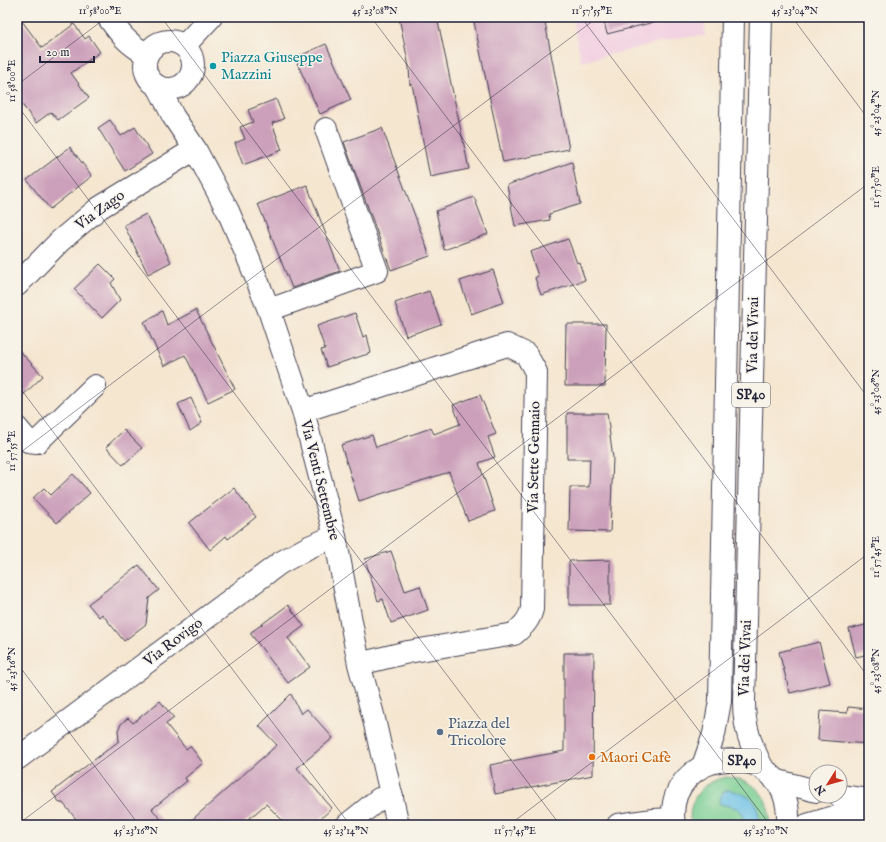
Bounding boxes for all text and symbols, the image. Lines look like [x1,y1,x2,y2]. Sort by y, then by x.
text: 11°58'00"E [79,5,121,18]
text: 45°23'08"N [352,5,398,18]
text: 11°57'55"E [572,5,612,18]
text: 45°23'04"N [772,5,818,18]
scale bar [40,38,94,64]
text: 20 m [46,45,69,60]
place label: Piazza Giuseppe Mazzini [221,48,323,84]
text: 11°58'00"E [6,60,19,102]
marker: Piazza Giuseppe Mazzini [208,61,218,71]
text: 45°23'04"N [870,90,883,136]
text: 11°57'50"E [870,166,883,208]
street label: Via Zago [71,186,129,235]
street label: Via dei Vivai [743,297,763,374]
text: 45°23'06"N [870,369,883,415]
road number: SP40 [732,383,770,407]
street label: Via Sette Gennaio [524,401,544,514]
street label: Via Venti Settembre [296,417,344,542]
text: 11°57'55"E [6,431,19,471]
text: 11°57'45"E [870,536,883,578]
street label: Via Rovigo [139,613,207,671]
street label: Via dei Vivai [734,619,756,698]
text: 45°23'16"N [6,646,19,691]
text: 45°23'08"N [870,648,883,694]
place label: Piazza del Tricolore [448,714,511,750]
marker: Piazza del Tricolore [435,727,445,737]
place label: Maori Cafè [600,748,671,767]
road number: SP40 [723,749,761,773]
marker: Maori Cafè [587,752,597,762]
north arrow [808,764,848,804]
text: N [812,781,830,798]
text: 45°23'16"N [114,825,159,838]
text: 45°23'14"N [323,825,369,838]
text: 11°57'45"E [494,825,536,838]
text: 45°23'10"N [743,825,789,838]

